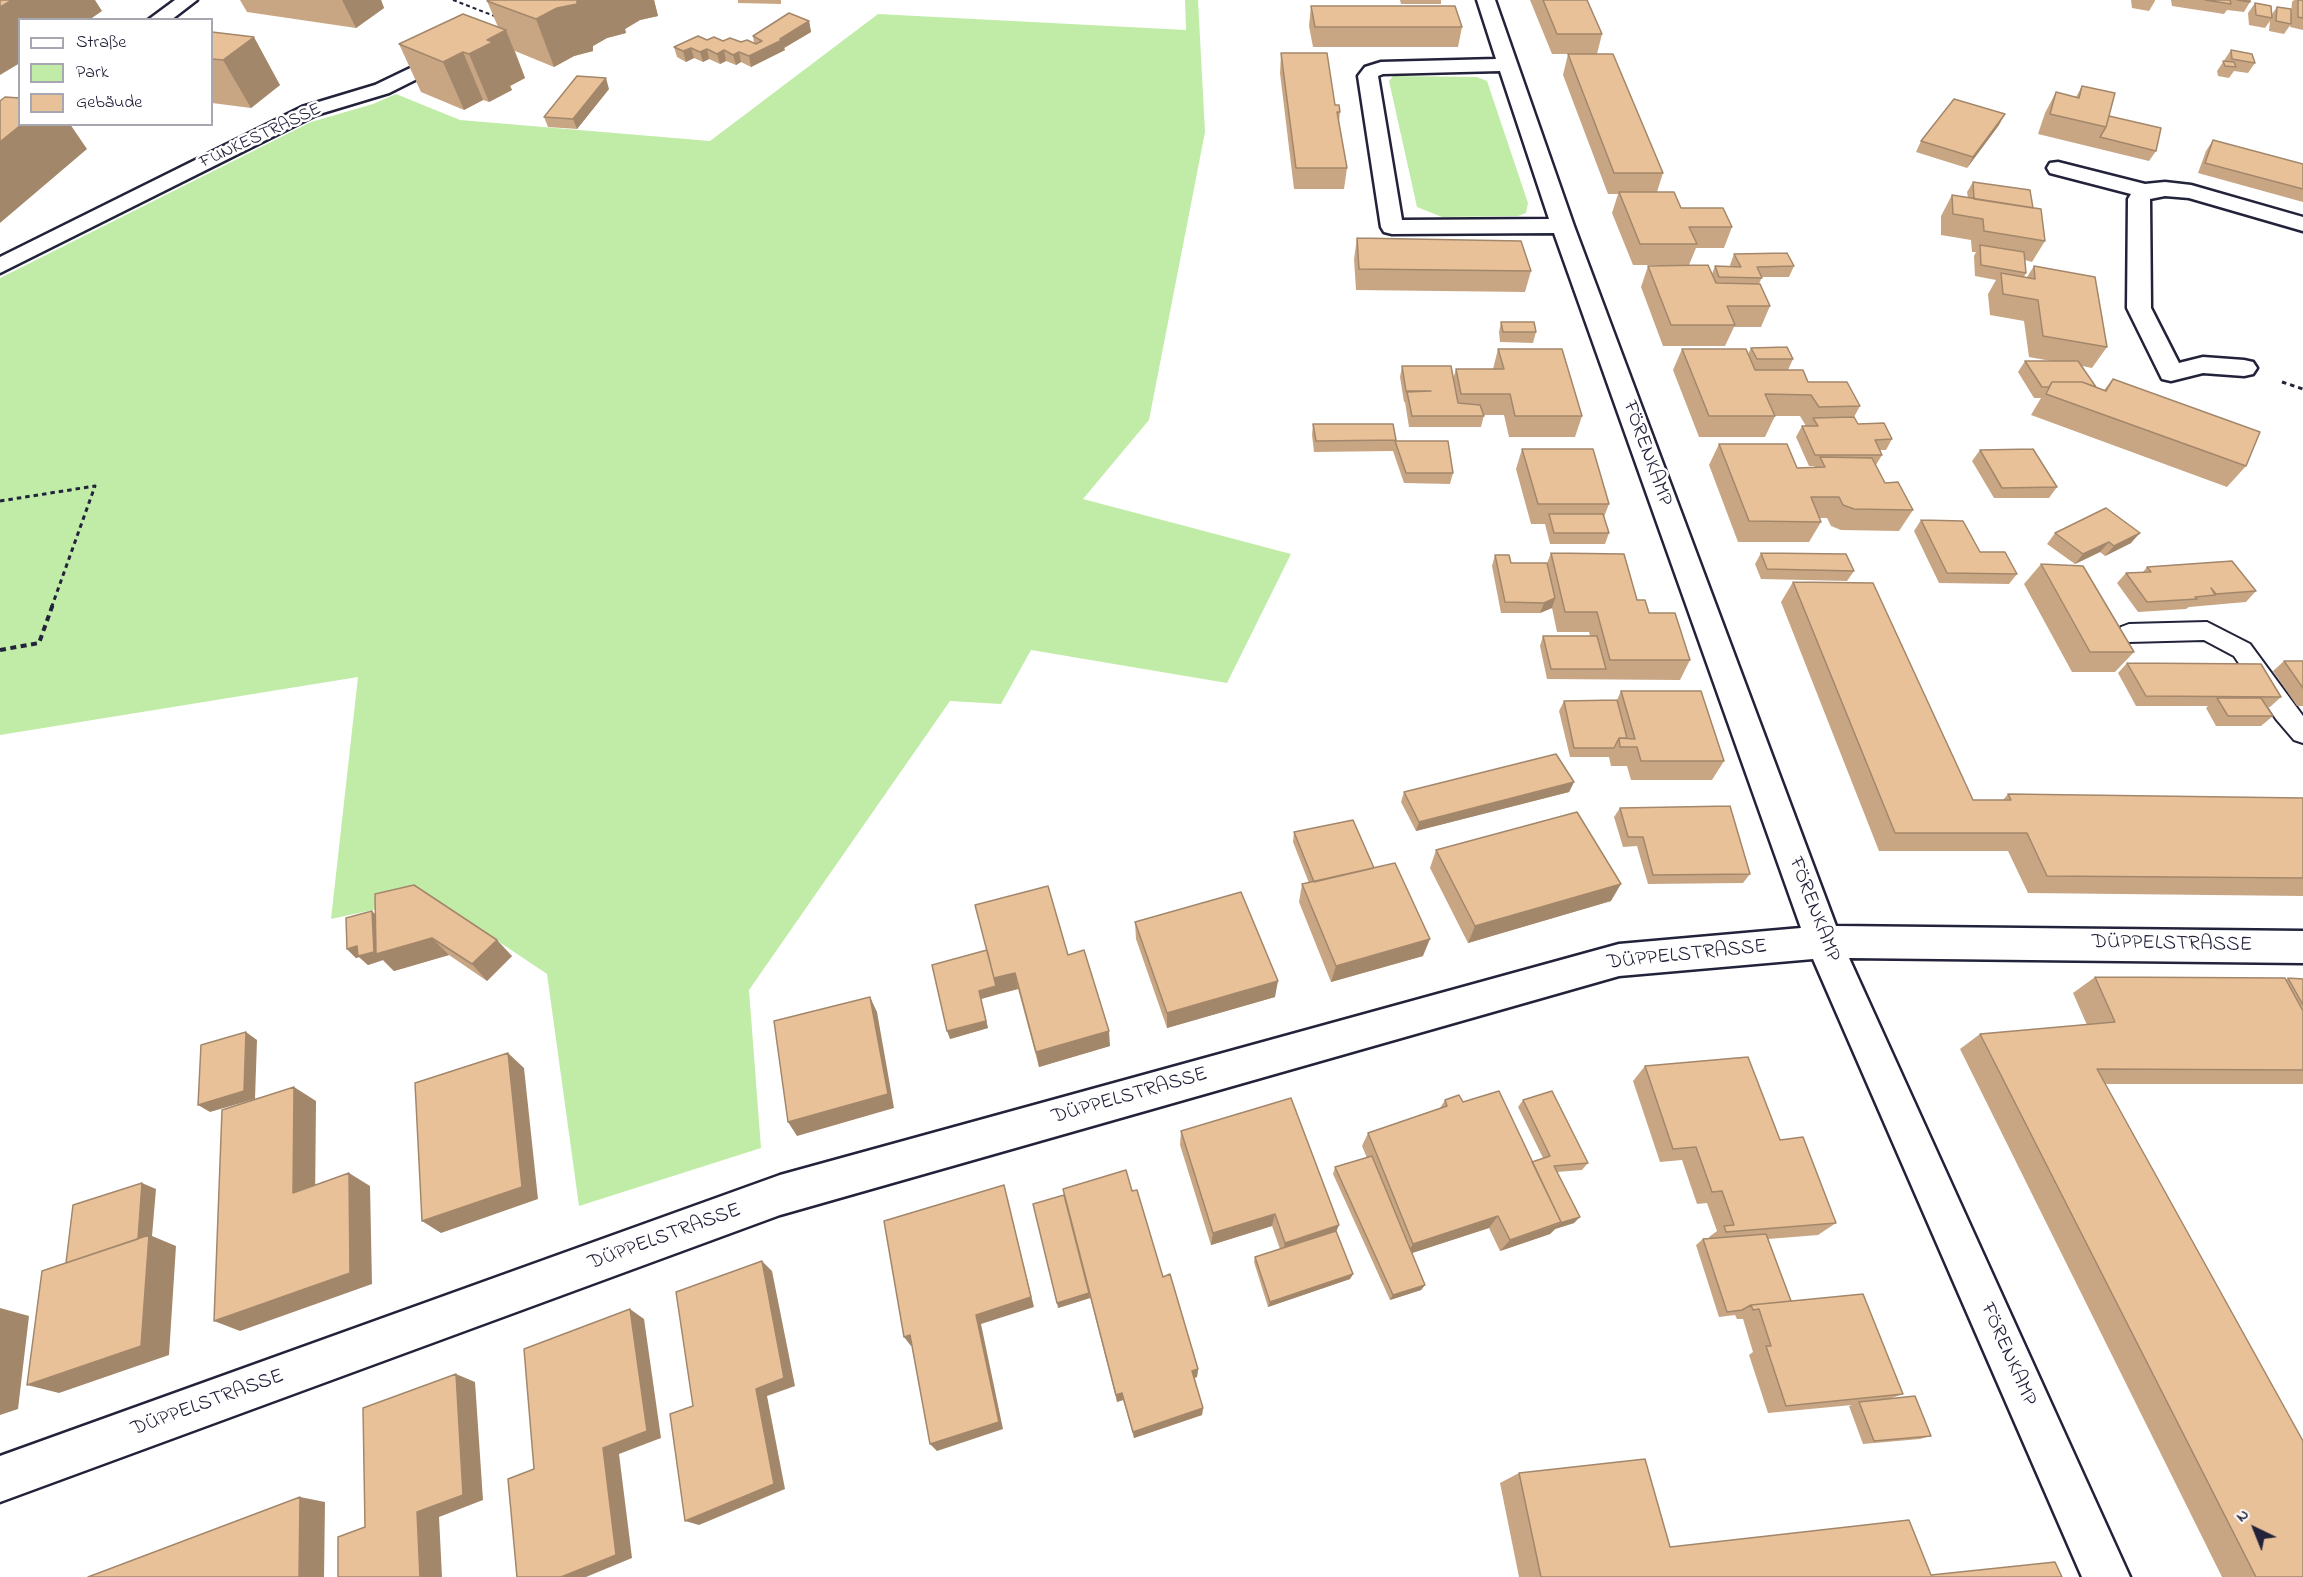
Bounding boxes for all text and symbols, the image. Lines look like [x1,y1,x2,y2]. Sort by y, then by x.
legend [18,18,213,126]
text: Straße [76,30,126,56]
text: Park [76,60,109,86]
text: Gebäude [76,90,142,116]
street label: FUNKESTRASSE [197,99,325,175]
street label: FÖRENKAMP [1615,398,1677,510]
street label: FÖRENKAMP [1782,854,1844,966]
street label: DÜPPELSTRASSE [2091,931,2253,959]
street label: DÜPPELSTRASSE [1606,935,1768,977]
street label: DÜPPELSTRASSE [1049,1063,1211,1131]
street label: DÜPPELSTRASSE [585,1199,745,1277]
street label: FÖRENKAMP [1973,1300,2041,1410]
street label: DÜPPELSTRASSE [128,1365,288,1443]
north arrow [2225,1499,2285,1559]
text: N [2231,1503,2255,1528]

